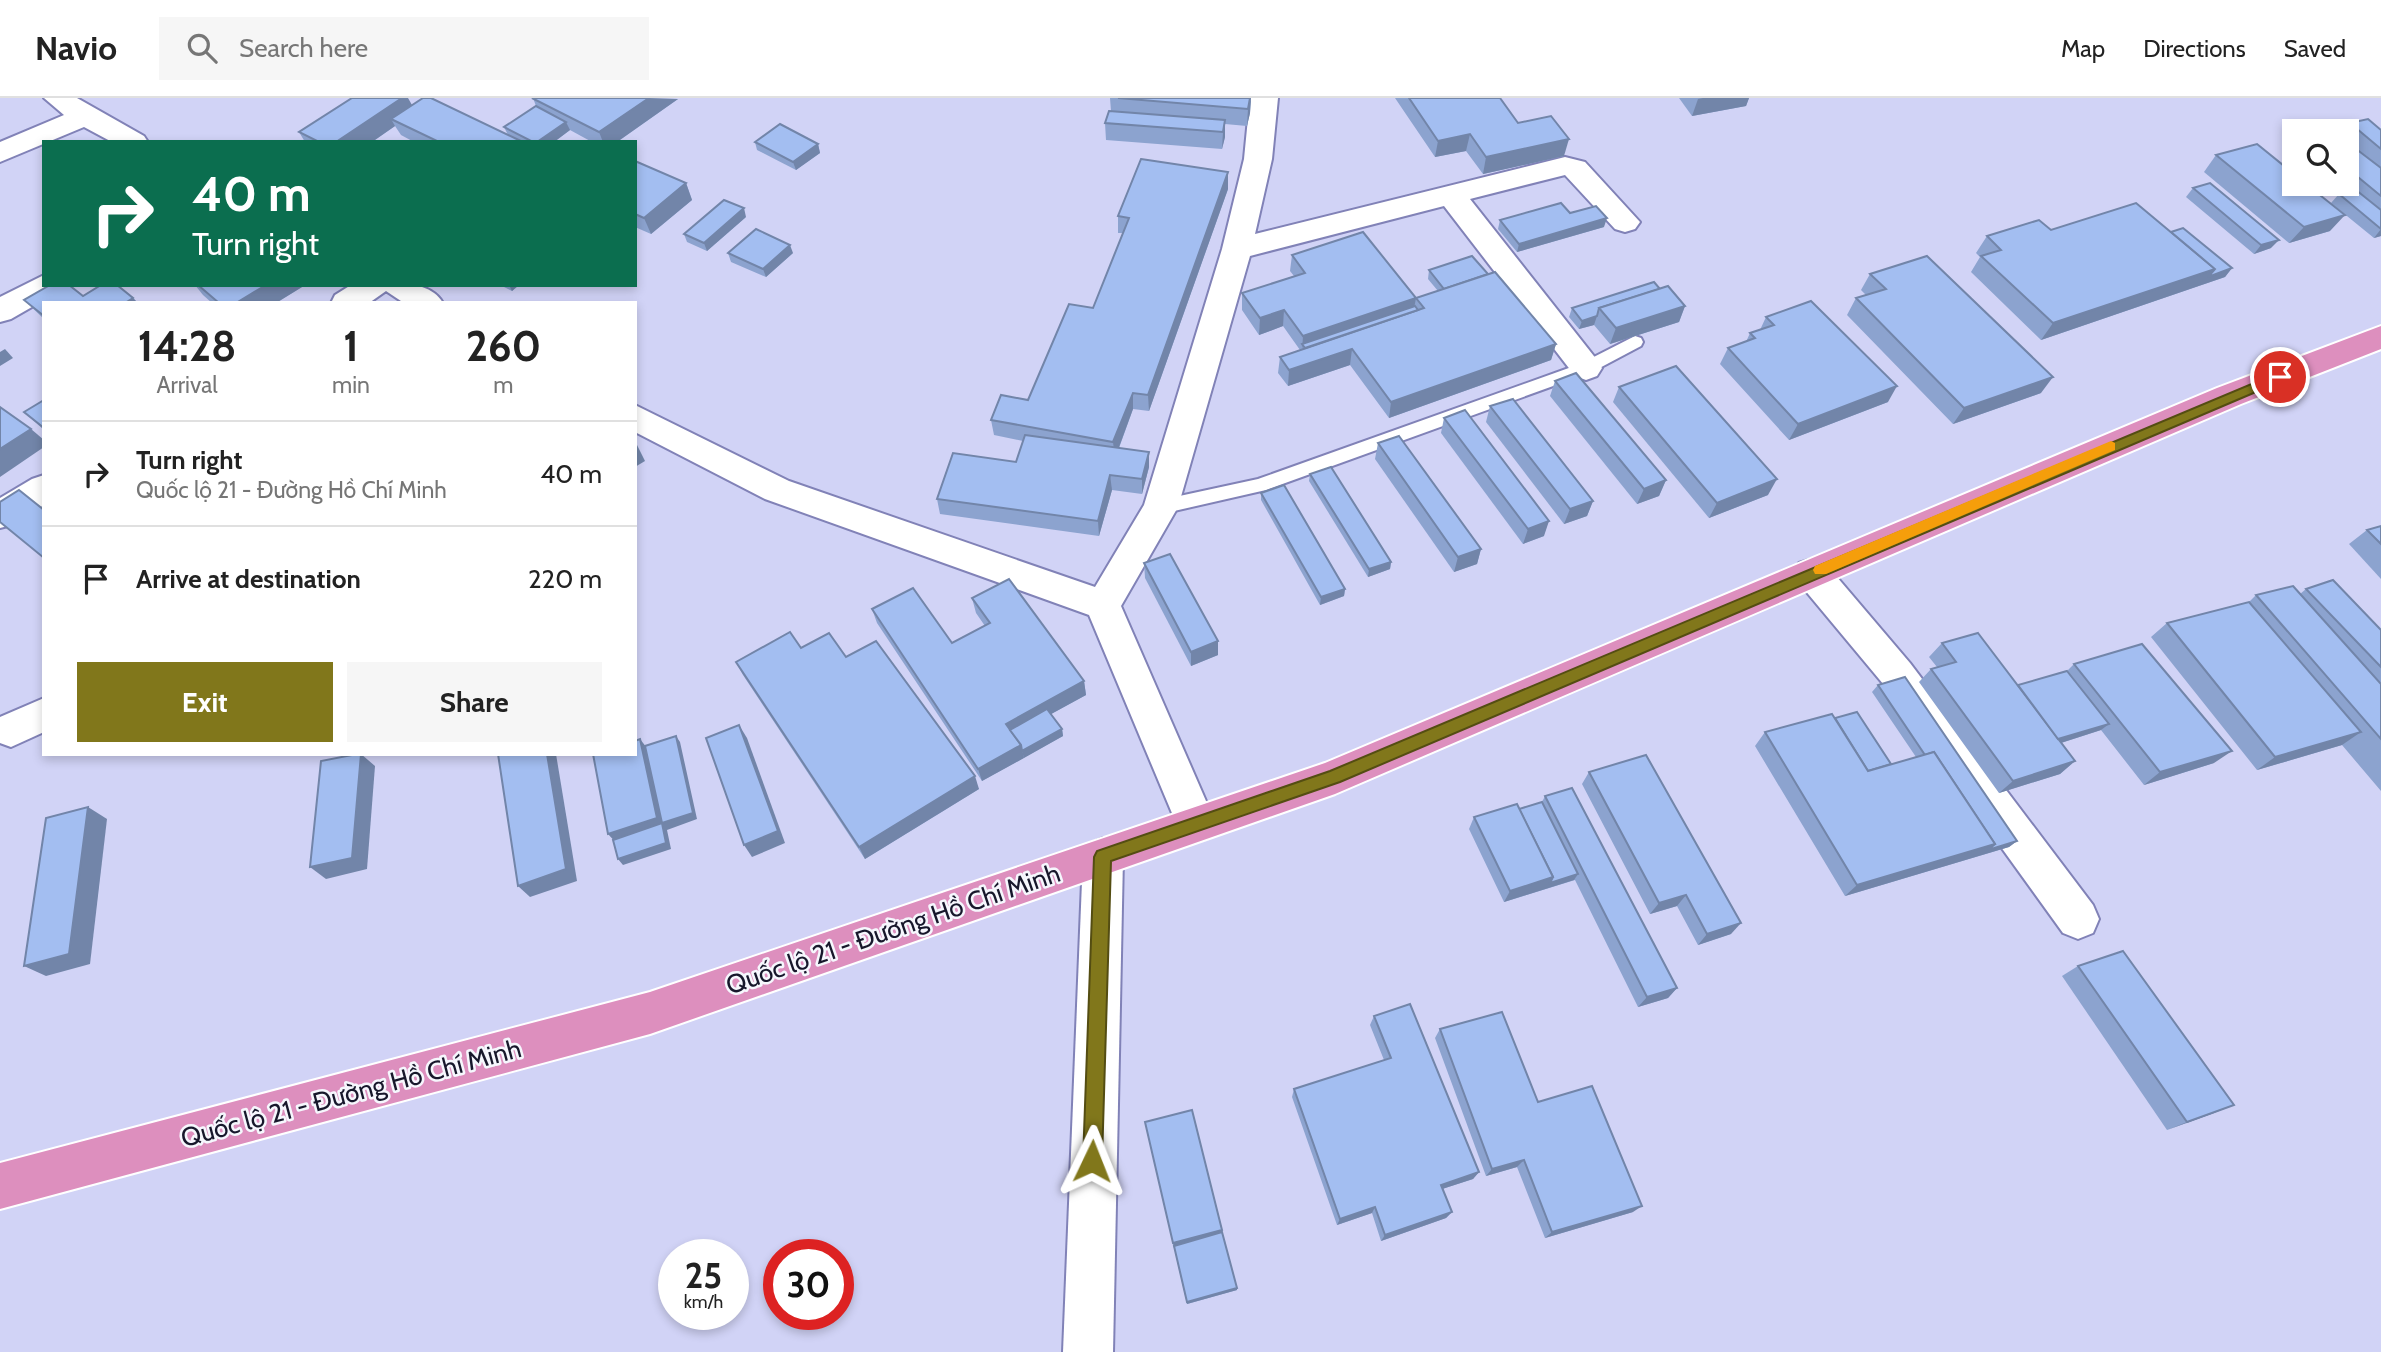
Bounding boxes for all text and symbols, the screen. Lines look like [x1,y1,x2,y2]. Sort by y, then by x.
search box [159,17,649,80]
text: Navio [35,28,117,68]
icon: search [183,29,221,67]
text: Search here [239,32,368,64]
text: Map [2061,34,2105,63]
text: Directions [2143,34,2246,63]
text: Saved [2284,34,2346,63]
map controls [2282,119,2359,196]
button: search [2282,119,2359,196]
text: 40 m [192,164,311,223]
icon: right [77,168,168,259]
text: Turn right [192,224,319,263]
text: 14:28 [138,320,236,372]
text: 1 [343,320,359,372]
text: 260 [466,320,541,372]
pin [2250,347,2310,407]
icon: arrive [2261,358,2299,396]
text: Arrival [156,371,218,399]
text: min [332,371,370,399]
text: m [493,371,514,399]
text: Turn right [136,444,242,476]
icon: right [77,455,115,493]
text: 40 m [540,458,602,490]
text: Quốc lộ 21 - Đường Hồ Chí Minh [136,476,447,504]
icon: arrive [77,560,115,598]
text: Arrive at destination [136,563,361,595]
text: 220 m [528,563,602,595]
button: Exit [77,662,333,742]
button: Share [347,662,602,742]
street label: Quốc lộ 21 - Đường Hồ Chí Minh [722,857,1064,1001]
street label: Quốc lộ 21 - Đường Hồ Chí Minh [177,1032,525,1154]
position arrow [1055,1124,1129,1198]
speed limit sign: 30 [763,1239,854,1330]
text: 25 [685,1254,722,1297]
text: km/h [684,1291,723,1313]

